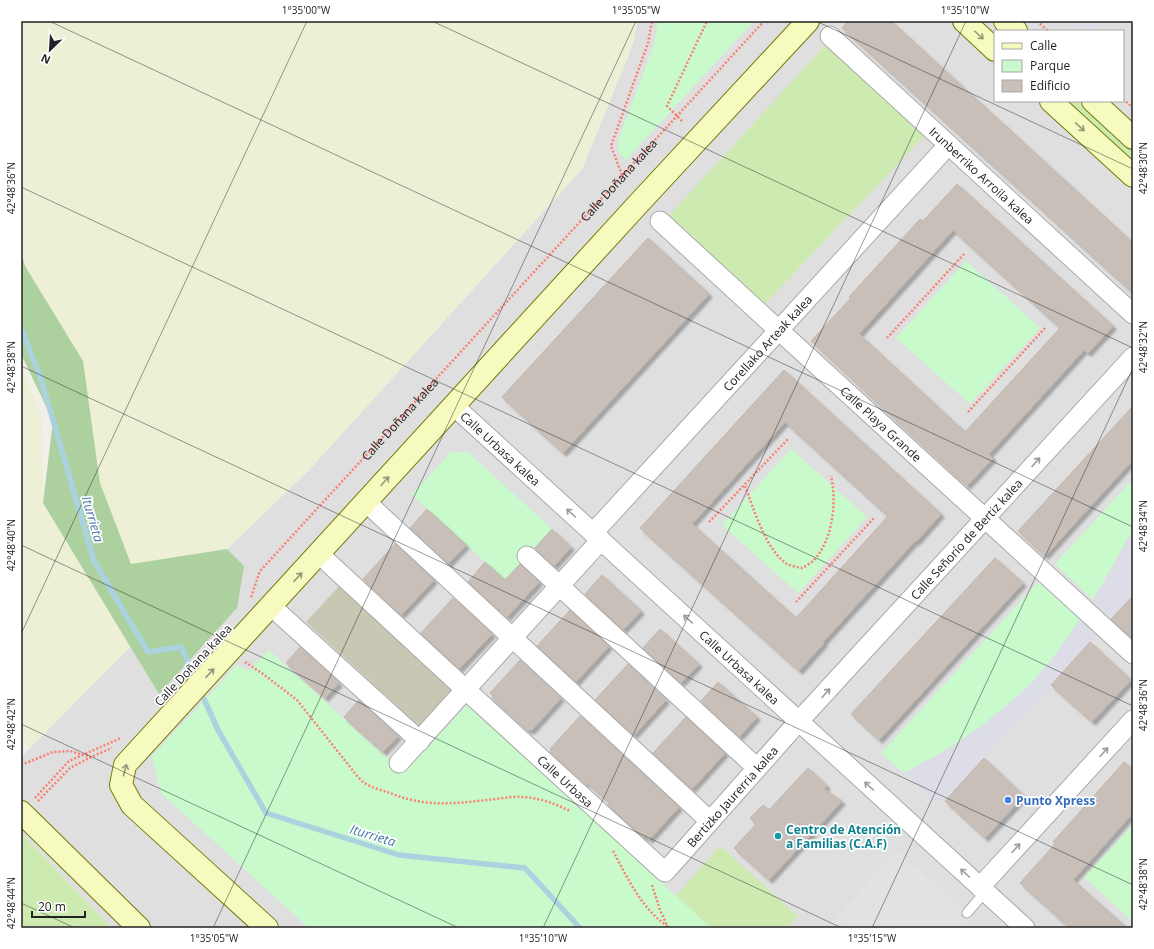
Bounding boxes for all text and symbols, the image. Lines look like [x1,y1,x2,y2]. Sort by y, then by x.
text: 1°35'00"W [282,3,331,17]
text: 1°35'05"W [612,3,661,17]
text: 1°35'10"W [941,3,990,17]
north arrow [30,30,70,70]
legend [994,30,1124,102]
one-way arrow [974,31,985,40]
text: Calle [1030,37,1057,54]
text: N [38,51,53,68]
text: Parque [1030,57,1070,74]
text: Edificio [1030,77,1070,94]
street label: Irunberriko Arroila kalea [926,123,1038,228]
one-way arrow [1075,123,1085,132]
street label: Calle Doñana kalea [576,135,661,225]
text: 42°48'30"N [1136,142,1150,194]
text: 42°48'36"N [4,162,18,214]
street label: Corellako Arteak kalea [719,291,816,395]
text: 42°48'32"N [1136,321,1150,373]
text: 42°48'38"N [4,341,18,393]
street label: Calle Doñana kalea [357,374,442,464]
street label: Calle Playa Grande [837,382,926,465]
street label: Calle Urbasa kalea [457,408,544,489]
one-way arrow [1031,458,1040,468]
street label: Calle Señorío de Bertiz kalea [906,475,1026,603]
one-way arrow [381,476,390,486]
water label: Iturrieta [78,494,108,545]
text: 42°48'34"N [1136,500,1150,552]
one-way arrow [566,508,576,518]
text: 42°48'40"N [4,519,18,571]
one-way arrow [293,572,302,582]
one-way arrow [683,615,693,624]
street label: Calle Doñana kalea [150,620,236,710]
street label: Calle Urbasa kalea [696,626,783,708]
one-way arrow [205,667,214,678]
text: 42°48'36"N [1136,679,1150,731]
one-way arrow [821,687,830,698]
text: 42°48'42"N [4,698,18,750]
street label: Bertizko Jaurerria kalea [683,742,782,851]
one-way arrow [1099,747,1108,757]
street label: Calle Urbasa [534,751,597,811]
one-way arrow [121,763,129,776]
one-way arrow [864,781,875,790]
place label: Punto Xpress [1016,792,1095,809]
marker: Punto Xpress [1003,795,1013,805]
water label: Iturrieta [348,820,399,851]
place label: Centro de Atención a Familias (C.A.F) [786,821,901,852]
marker: Centro de Atención a Familias (C.A.F) [773,831,783,841]
one-way arrow [1011,843,1021,853]
text: 42°48'38"N [1136,858,1150,910]
one-way arrow [960,869,971,878]
text: 42°48'44"N [4,877,18,929]
scale bar [32,893,85,919]
text: 20 m [38,898,66,915]
text: 1°35'05"W [190,931,239,945]
text: 1°35'10"W [519,931,568,945]
text: 1°35'15"W [848,931,897,945]

